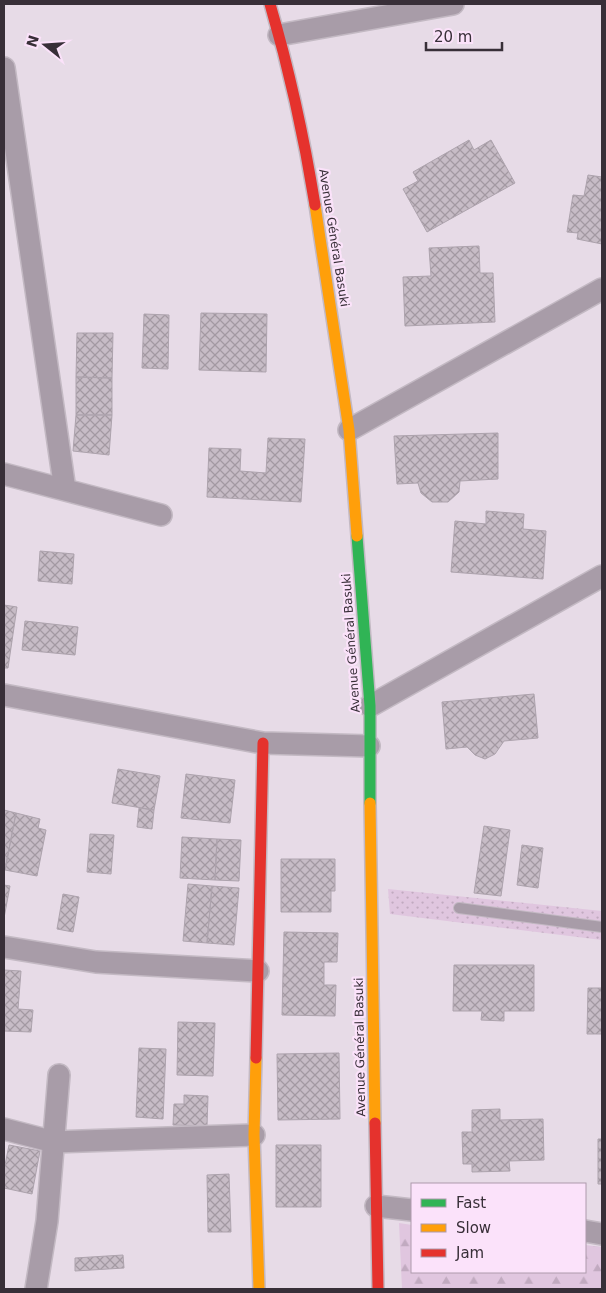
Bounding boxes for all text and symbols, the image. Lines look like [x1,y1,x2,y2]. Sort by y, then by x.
north arrow [20,20,70,70]
scale bar [426,20,502,52]
text: 20 m [434,28,472,46]
text: N [23,33,42,49]
street label: Avenue Général Basuki [316,168,352,308]
street label: Avenue Général Basuki [339,573,363,713]
street label: Avenue Général Basuki [352,977,368,1117]
legend [411,1183,586,1273]
text: Fast [456,1194,486,1212]
text: Slow [456,1219,491,1237]
text: Jam [455,1244,484,1262]

